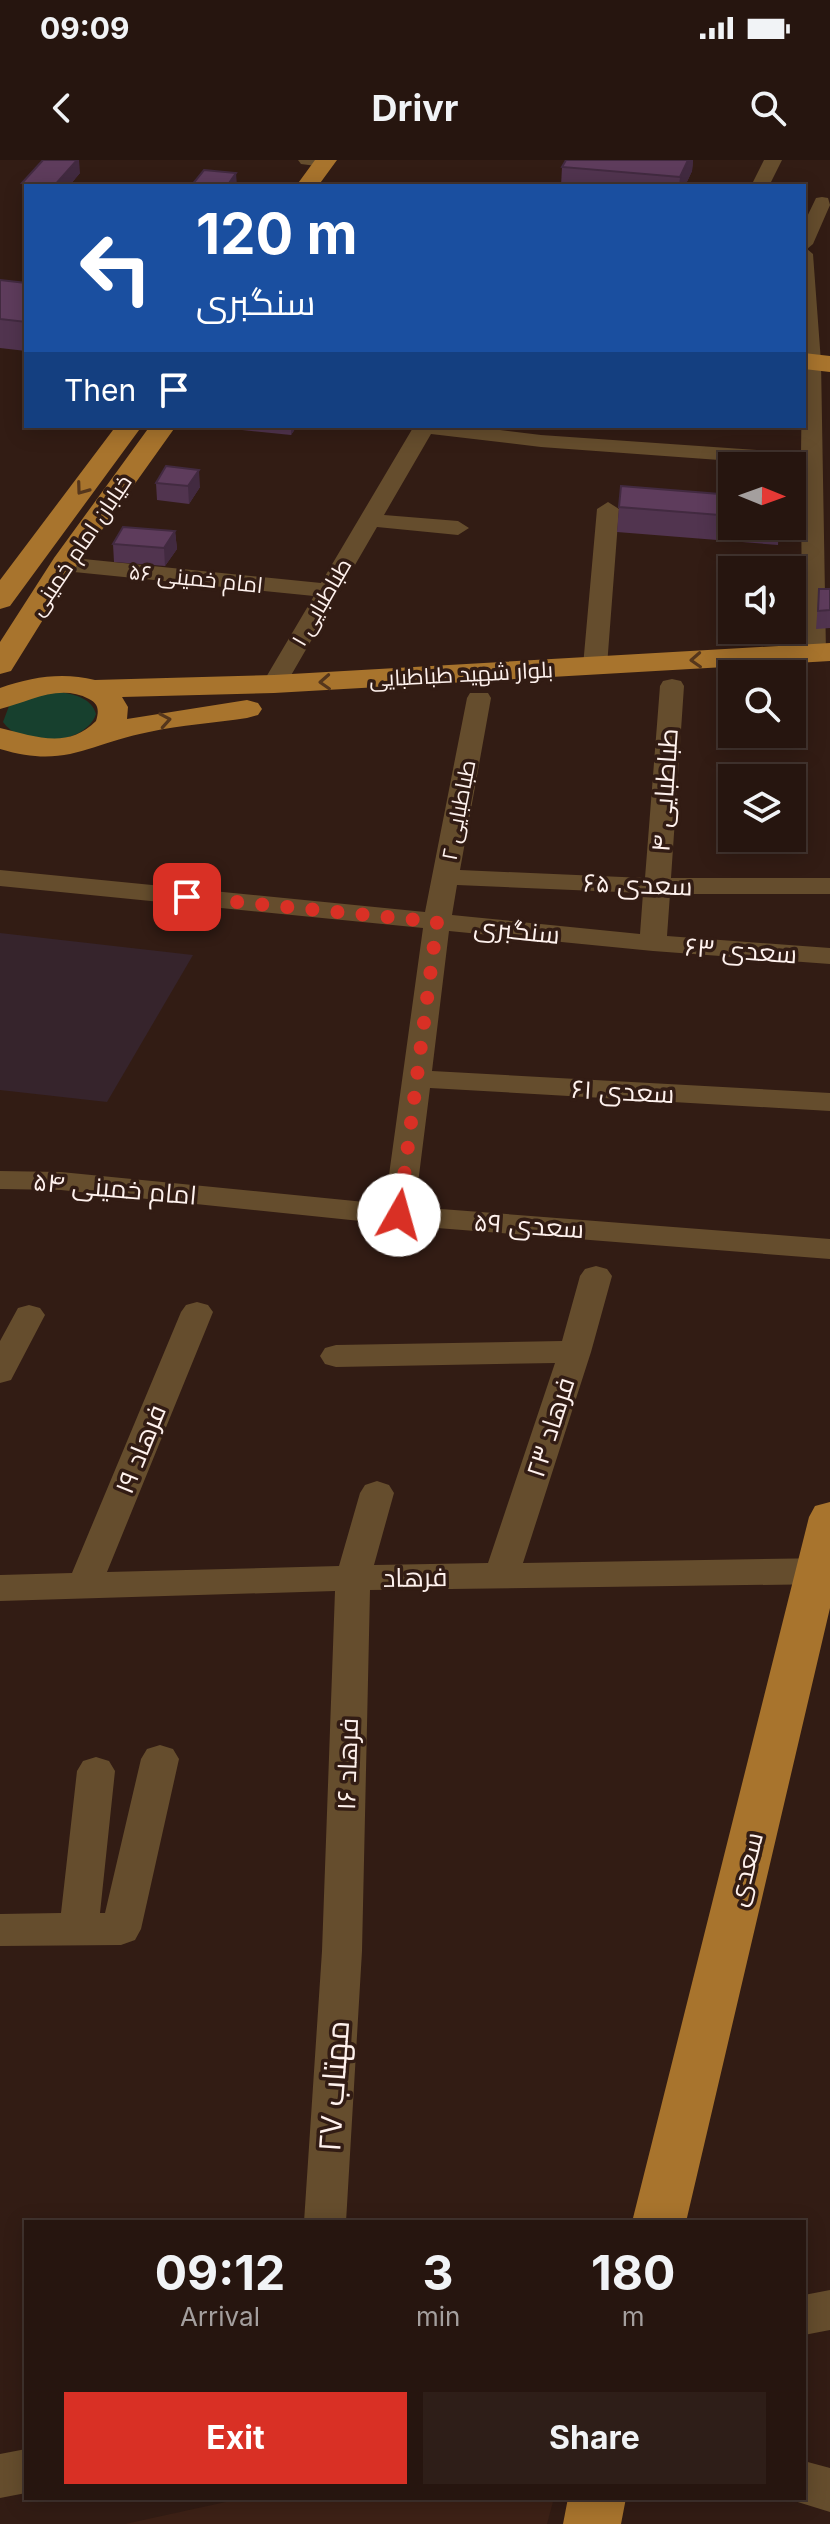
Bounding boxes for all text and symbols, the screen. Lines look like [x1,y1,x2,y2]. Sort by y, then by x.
text: 09:09 [40,10,129,46]
icon: back [40,86,84,130]
text: Drivr [372,86,458,130]
icon: search [746,86,790,130]
text: 120 m [196,200,358,268]
icon: left [64,216,168,320]
text: سنگبری [196,280,315,324]
icon: arrive [152,368,196,412]
text: Then [64,372,136,408]
north arrow [718,452,806,540]
map controls [718,452,806,852]
street label: خیابان امام خمینی [23,470,139,622]
one-way arrow [78,480,92,494]
street label: طباطبایی ۱ [286,554,357,651]
button: sound [718,556,806,644]
street label: امام خمینی ۵۶ [127,558,264,601]
one-way arrow [689,651,702,668]
street label: بلوار شهید طباطبایی [368,656,554,693]
button: search [718,660,806,748]
one-way arrow [318,673,331,690]
one-way arrow [159,712,172,729]
street label: طباطبایی ۴ [644,727,685,853]
street label: طباطبایی ۲ [436,758,481,863]
button: layers [718,764,806,852]
pin [153,863,221,931]
street label: سعدی ۶۵ [583,867,693,901]
icon: arrive [165,875,209,919]
street label: سنگبری [472,910,562,950]
street label: سعدی ۶۳ [684,931,798,969]
street label: سعدی ۶۱ [571,1073,675,1109]
street label: امام خمینی ۵۴ [32,1165,198,1214]
position arrow [357,1173,441,1257]
street label: سعدی ۵۹ [473,1206,585,1244]
street label: فرهاد ۲۳ [519,1373,581,1481]
street label: فرهاد ۱۹ [108,1400,172,1498]
street label: فرهاد [382,1561,448,1593]
street label: فرهاد ۱۶ [330,1717,364,1811]
street label: سعدی [721,1829,769,1909]
street label: مهتاب ۲۷ [309,2019,357,2153]
text: 09:12 [155,2243,285,2302]
text: 3 [423,2243,454,2302]
text: 180 [591,2243,675,2302]
text: Arrival [180,2301,260,2332]
text: min [416,2301,460,2332]
text: m [622,2301,645,2332]
button: Exit [64,2392,407,2484]
button: Share [423,2392,766,2484]

